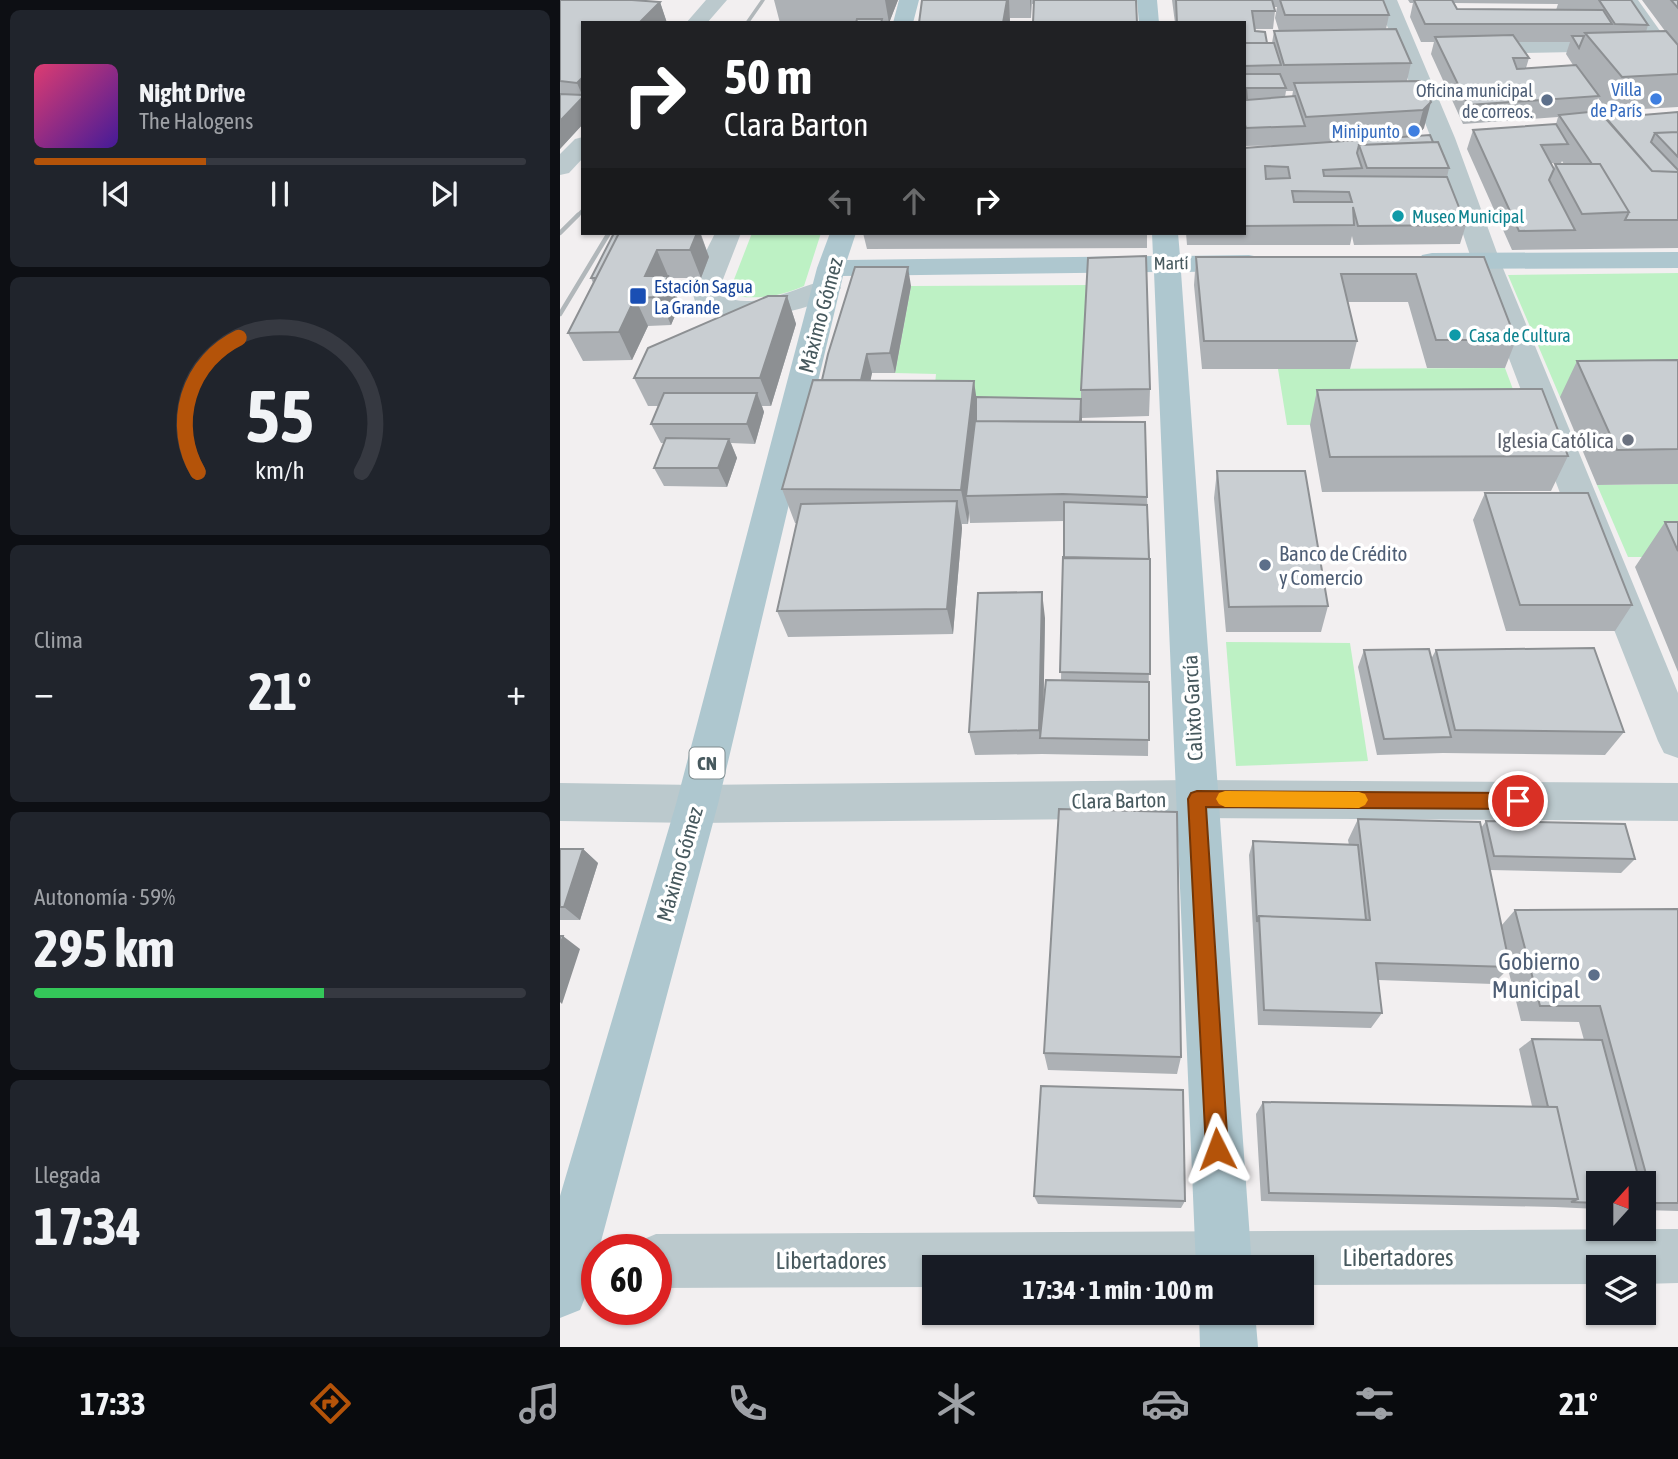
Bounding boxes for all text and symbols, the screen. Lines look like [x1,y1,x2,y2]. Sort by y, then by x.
text: 50 m [724,48,812,104]
icon: right [609,49,700,140]
text: Night Drive [139,78,246,108]
place label: Villa de París [1590,79,1642,121]
place label: Oficina municipal de correos. [1416,80,1533,122]
marker: Villa de París [1648,91,1664,107]
marker: Oficina municipal de correos. [1539,92,1555,108]
text: Clara Barton [724,106,868,143]
text: The Halogens [139,108,253,134]
place label: Minipunto [1332,121,1400,142]
marker: Minipunto [1406,123,1422,139]
icon: previous [97,175,135,213]
icon: pause [261,175,299,213]
icon: next [425,175,463,213]
icon: left [822,182,860,220]
icon: ahead [895,182,933,220]
icon: right [968,182,1006,220]
place label: Museo Municipal [1412,206,1524,227]
marker: Museo Municipal [1390,208,1406,224]
street label: Martí [1153,252,1189,274]
street label: Máximo Gómez [793,254,847,375]
place label: Estación Sagua La Grande [654,276,753,318]
marker: Estación Sagua La Grande [628,286,648,306]
place label: Casa de Cultura [1469,325,1571,346]
marker: Casa de Cultura [1447,327,1463,343]
text: 55 [246,375,314,458]
place label: Iglesia Católica [1497,428,1614,452]
marker: Iglesia Católica [1620,432,1636,448]
text: km/h [255,456,305,484]
place label: Banco de Crédito y Comercio [1279,541,1407,589]
marker: Banco de Crédito y Comercio [1257,557,1273,573]
text: Clima [34,627,83,653]
street label: Calixto García [1177,654,1207,762]
text: 21° [248,661,312,721]
text: − [34,670,54,713]
text: + [506,670,526,713]
road number: CN [690,748,724,778]
pin [1488,771,1548,831]
icon: arrive [1499,782,1537,820]
street label: Clara Barton [1071,787,1167,813]
street label: Máximo Gómez [651,803,707,924]
text: Autonomía · 59% [34,884,175,910]
text: 295 km [34,918,175,978]
place label: Gobierno Municipal [1492,948,1581,1003]
marker: Gobierno Municipal [1586,967,1602,983]
position arrow [1180,1112,1254,1186]
text: Llegada [34,1162,101,1188]
north arrow [1586,1171,1656,1241]
map controls [1586,1171,1656,1325]
text: 17:34 [34,1196,141,1256]
speed limit sign: 60 [581,1234,672,1325]
street label: Libertadores [1342,1244,1454,1271]
street label: Libertadores [775,1247,887,1274]
button: layers [1586,1255,1656,1325]
text: 17:34 · 1 min · 100 m [1023,1275,1213,1305]
icon: directions [306,1379,355,1428]
icon: music [515,1379,564,1428]
icon: phone [723,1379,772,1428]
icon: climate [932,1379,981,1428]
icon: car [1141,1379,1190,1428]
icon: filters [1350,1379,1399,1428]
text: 17:33 [80,1385,146,1422]
text: 21° [1559,1385,1598,1422]

